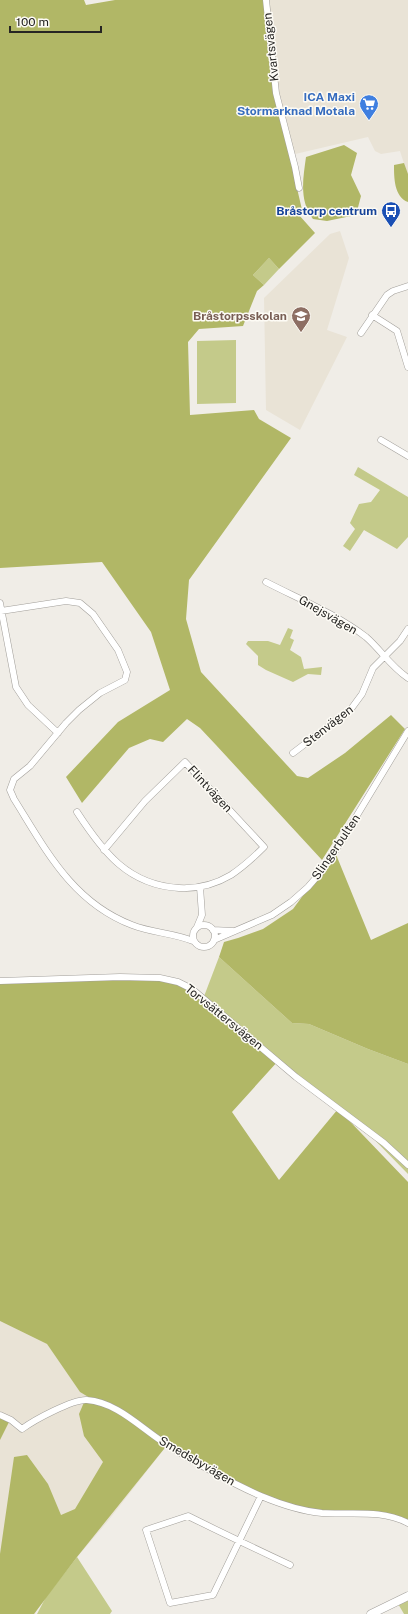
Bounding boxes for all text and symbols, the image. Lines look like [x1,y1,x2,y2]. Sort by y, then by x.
scale bar [10,8,101,34]
street label: Kvartsvägen [260,12,282,82]
text: 100 m [16,15,49,29]
place label: ICA Maxi Stormarknad Motala [237,90,355,118]
supermarket icon: ICA Maxi Stormarknad Motala [358,93,380,121]
bus stop icon: Bråstorp centrum [380,200,402,228]
place label: Bråstorp centrum [276,204,377,218]
school or university icon: Bråstorpsskolan [290,305,312,333]
place label: Bråstorpsskolan [193,309,287,323]
street label: Gnejsvägen [296,593,360,637]
street label: Stenvägen [300,702,356,750]
street label: Flintvägen [185,763,235,815]
street label: Slingerbulten [309,812,363,882]
street label: Torvsättersvägen [182,981,266,1053]
street label: Smedsbyvägen [156,1434,238,1489]

